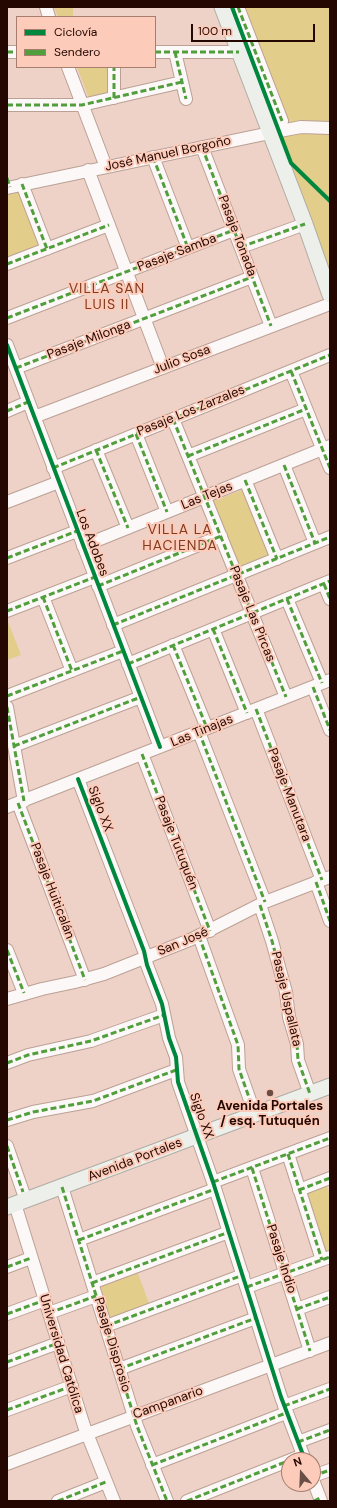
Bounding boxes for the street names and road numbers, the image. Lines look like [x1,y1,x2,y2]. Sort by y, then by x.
street label: José Manuel Borgoño [104,133,232,175]
street label: Pasaje Tonada [214,193,260,279]
street label: Pasaje Samba [135,231,219,275]
street label: Pasaje Milonga [45,317,133,363]
street label: Julio Sosa [151,342,213,378]
street label: Pasaje Los Zarzales [135,382,247,440]
street label: Las Tejas [179,479,235,513]
street label: Los Adobes [72,507,112,579]
street label: Pasaje Las Pircas [226,564,278,664]
street label: Las Tinajas [169,711,235,751]
street label: Pasaje Manutara [264,746,314,844]
street label: Siglo XX [84,784,116,834]
street label: Pasaje Tutuquén [151,794,201,892]
street label: Pasaje Huiticalán [27,841,77,941]
street label: San José [155,924,211,960]
street label: Pasaje Uspallata [267,950,305,1048]
street label: Siglo XX [186,1091,216,1141]
street label: Avenida Portales [86,1135,184,1185]
street label: Pasaje Indio [263,1223,299,1295]
street label: Universidad Católica [35,1293,87,1415]
street label: Pasaje Disprosio [90,1296,134,1394]
street label: Campanario [131,1383,205,1423]

